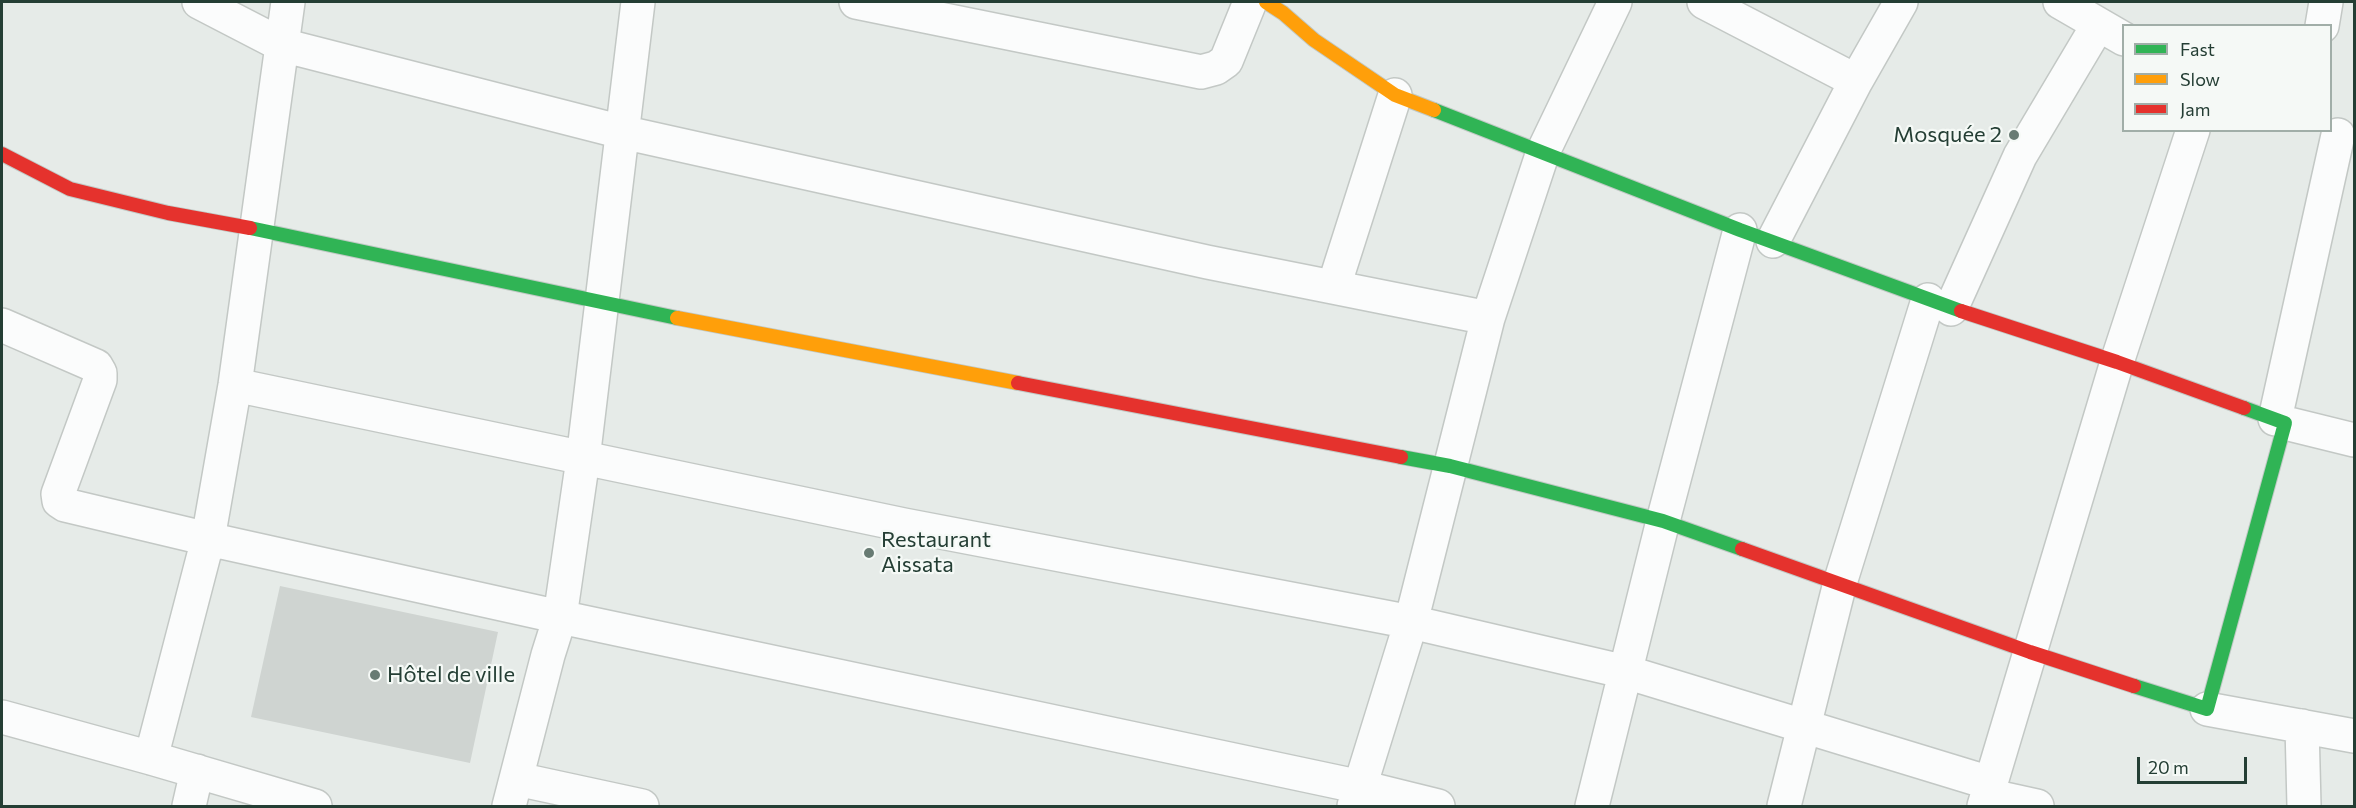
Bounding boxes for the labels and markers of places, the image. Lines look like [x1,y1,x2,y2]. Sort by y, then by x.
place label: Mosquée 2 [1893,122,2002,148]
marker: Mosquée 2 [2007,128,2021,142]
place label: Restaurant Aissata [881,527,991,578]
marker: Restaurant Aissata [862,546,876,560]
place label: Hôtel de ville [387,662,515,688]
marker: Hôtel de ville [368,668,382,682]

